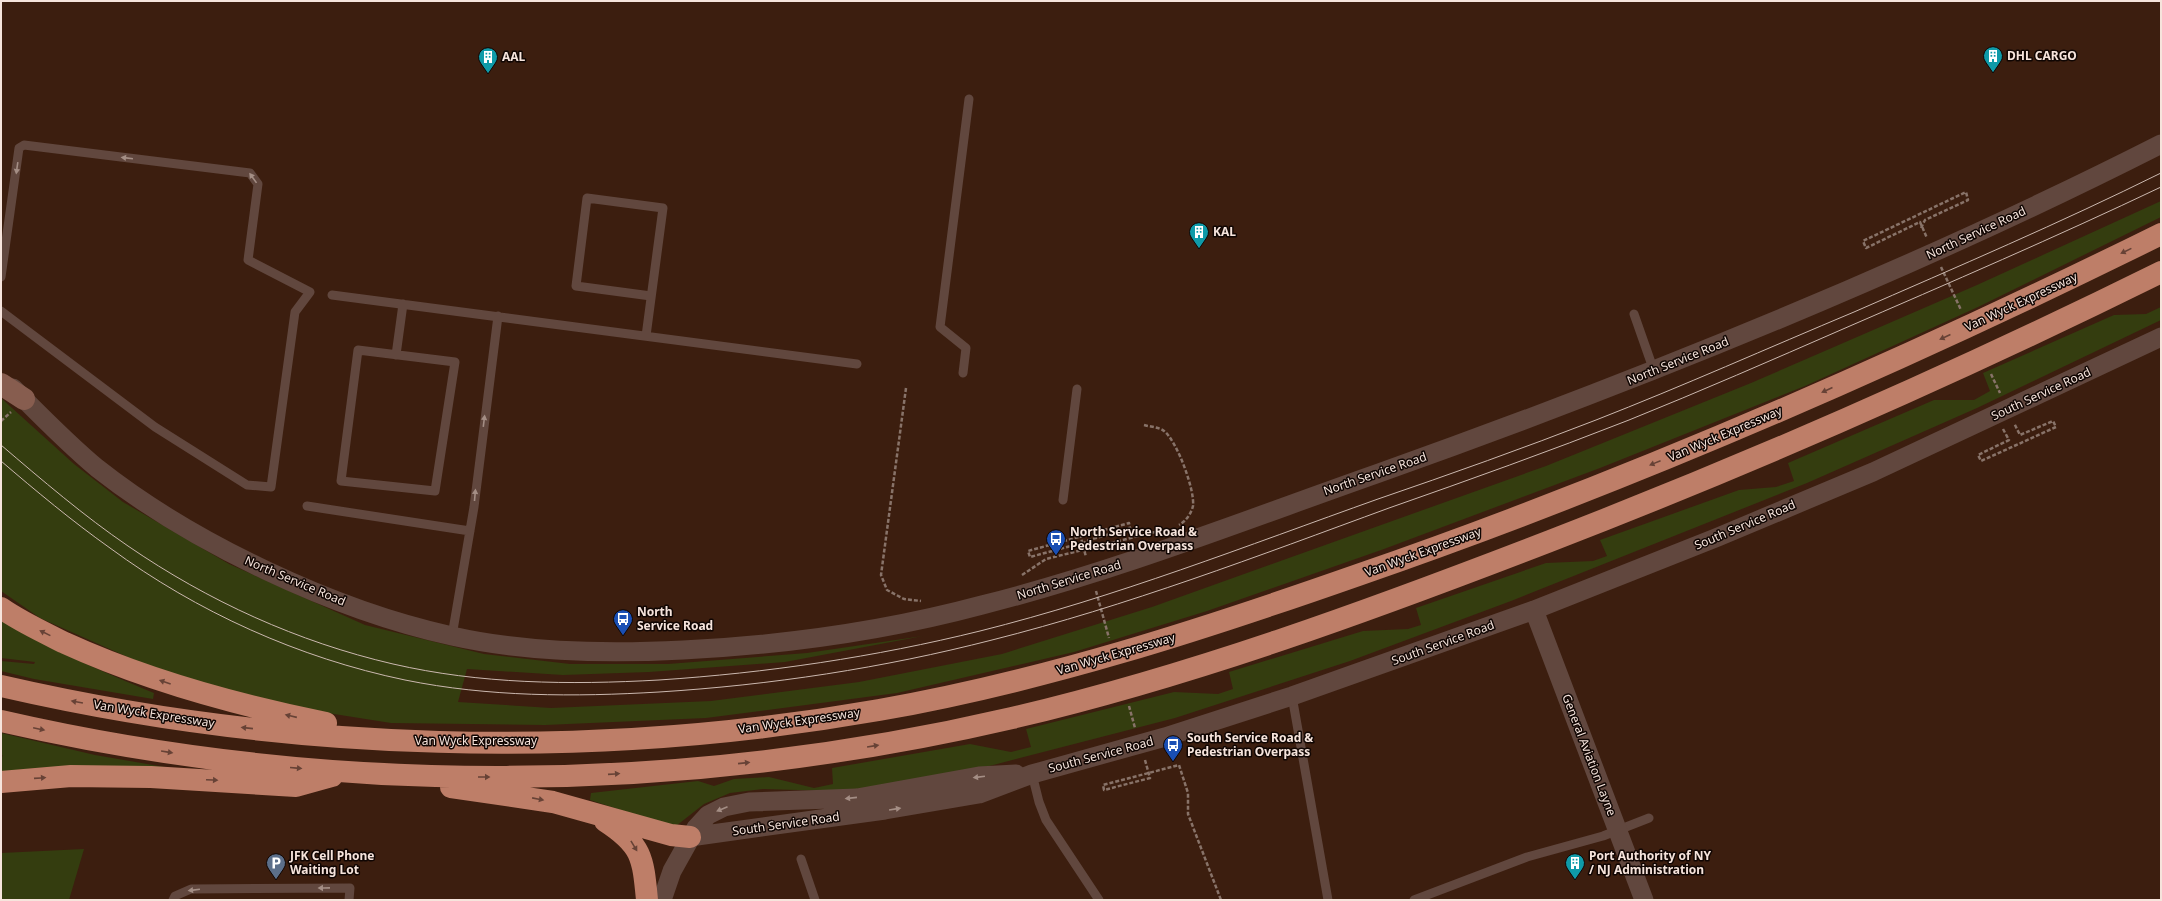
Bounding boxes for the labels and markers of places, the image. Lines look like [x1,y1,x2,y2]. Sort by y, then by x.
building icon: DHL CARGO [1982,45,2004,73]
building icon: AAL [477,46,499,74]
place label: DHL CARGO [2007,47,2077,64]
place label: AAL [502,48,526,65]
building icon: KAL [1188,221,1210,249]
place label: KAL [1213,223,1236,240]
place label: North Service Road & Pedestrian Overpass [1070,523,1197,554]
bus stop icon: North Service Road & Pedestrian Overpass [1045,528,1067,556]
place label: North Service Road [637,603,713,634]
bus stop icon: North Service Road [612,608,634,636]
place label: South Service Road & Pedestrian Overpass [1187,729,1313,760]
bus stop icon: South Service Road & Pedestrian Overpass [1162,734,1184,762]
place label: JFK Cell Phone Waiting Lot [289,847,375,878]
place label: Port Authority of NY / NJ Administration [1589,847,1711,878]
parking icon: JFK Cell Phone Waiting Lot [265,852,287,880]
building icon: Port Authority of NY / NJ Administration [1564,852,1586,880]

